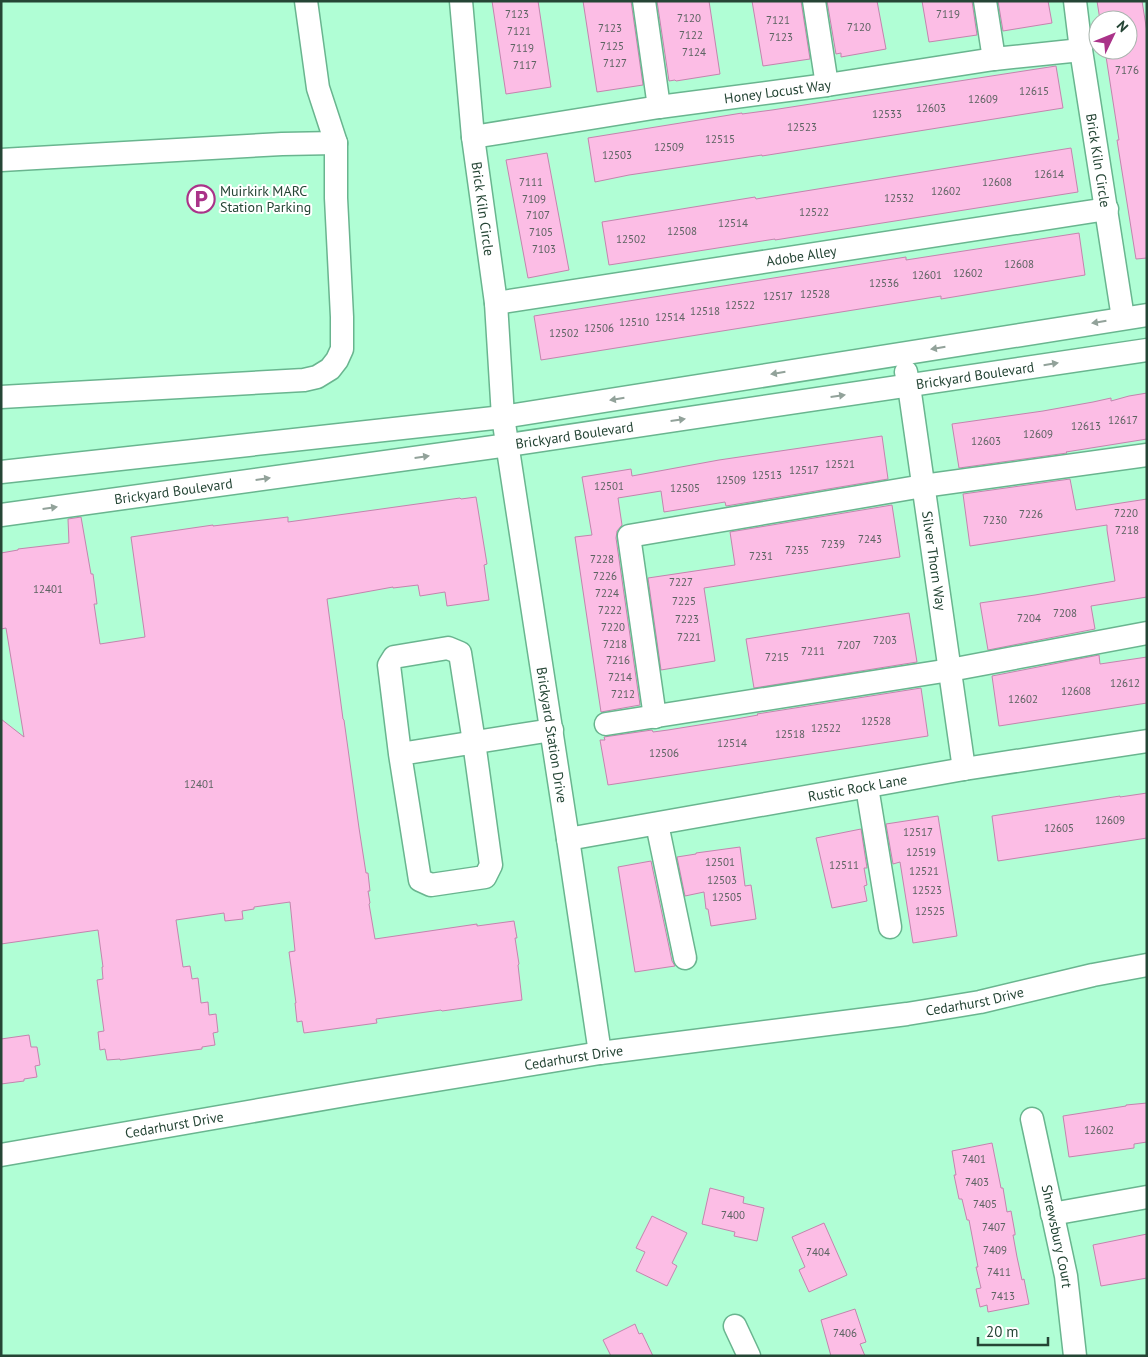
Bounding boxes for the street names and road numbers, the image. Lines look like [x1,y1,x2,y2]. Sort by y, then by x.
street label: Honey Locust Way [723,75,833,107]
street label: Brick Kiln Circle [1082,112,1115,209]
street label: Brick Kiln Circle [468,161,498,257]
street label: Adobe Alley [765,242,838,270]
street label: Brickyard Boulevard [915,358,1035,393]
street label: Brickyard Boulevard [514,417,635,453]
street label: Brickyard Boulevard [113,474,234,508]
street label: Silver Thorn Way [918,510,950,612]
street label: Brickyard Station Drive [533,666,571,804]
street label: Rustic Rock Lane [807,770,908,805]
street label: Cedarhurst Drive [924,983,1026,1020]
street label: Cedarhurst Drive [523,1041,624,1074]
street label: Cedarhurst Drive [124,1107,225,1142]
street label: Shrewsbury Court [1037,1183,1076,1289]

